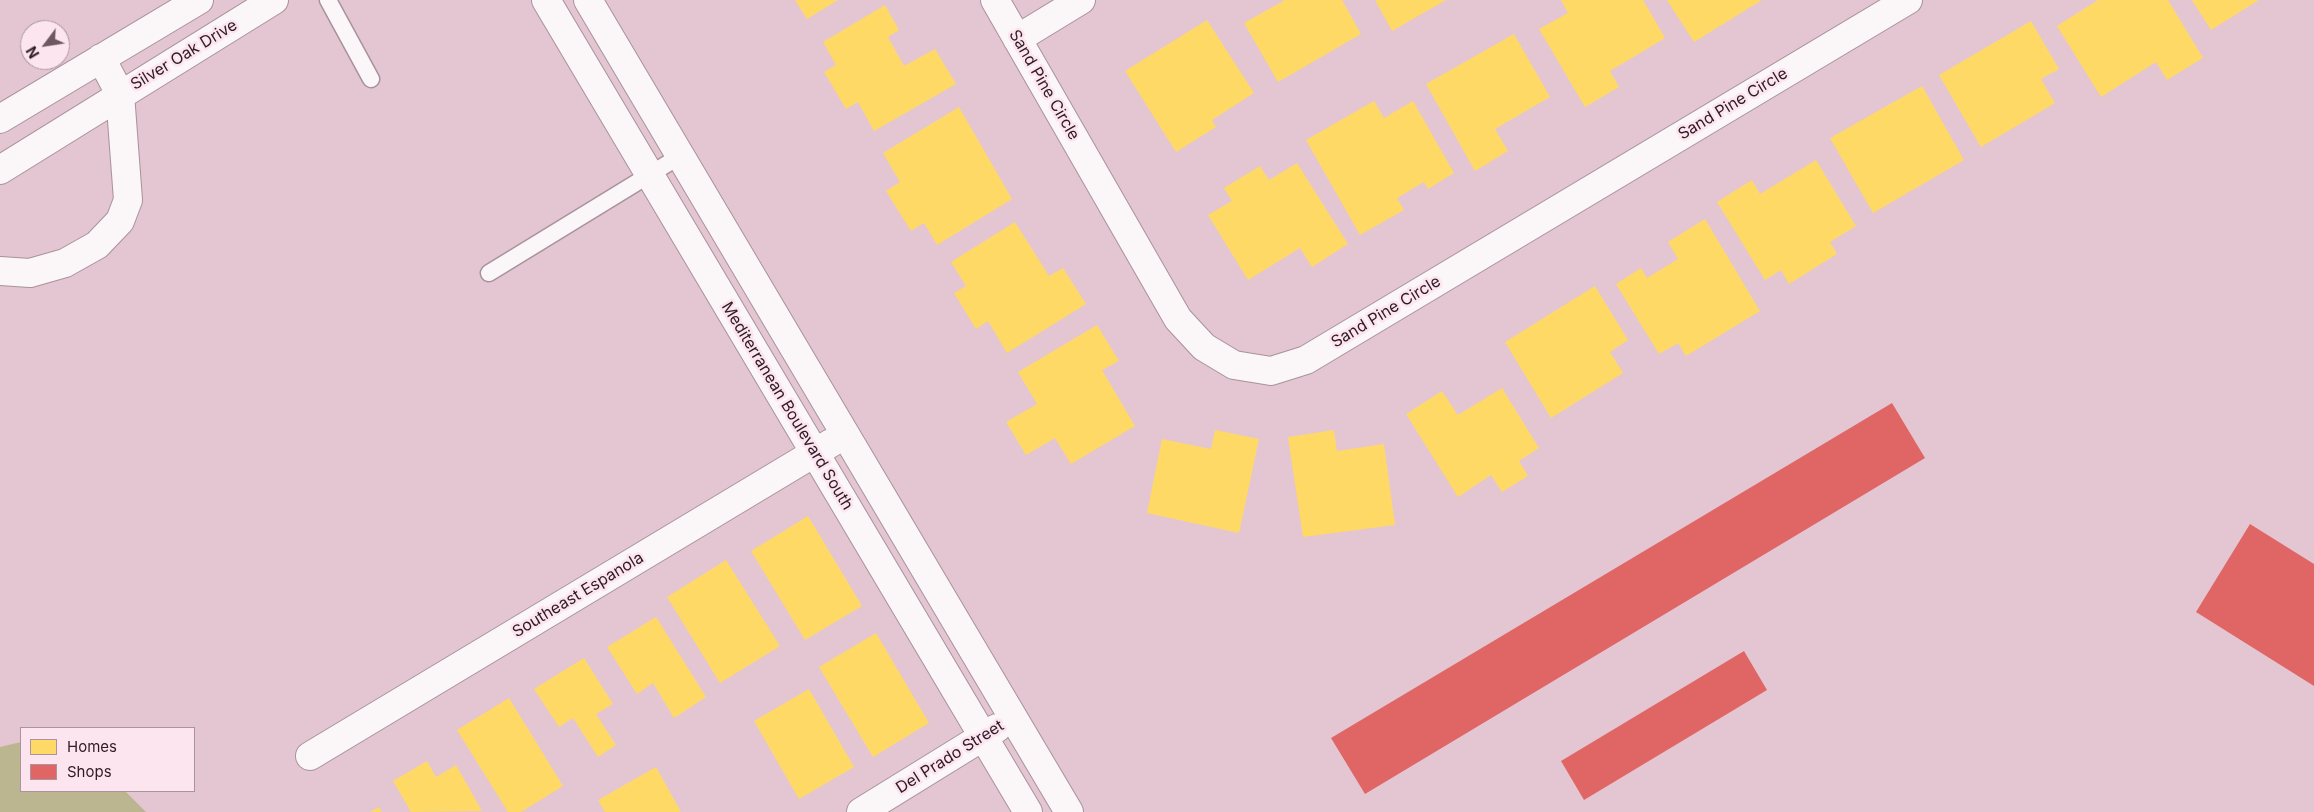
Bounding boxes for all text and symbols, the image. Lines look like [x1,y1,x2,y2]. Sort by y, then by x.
street label: Silver Oak Drive [127,16,241,94]
north arrow [20,20,70,70]
street label: Sand Pine Circle [1005,26,1083,144]
text: N [23,44,43,61]
street label: Sand Pine Circle [1675,64,1791,144]
street label: Sand Pine Circle [1328,272,1444,352]
street label: Mediterranean Boulevard South [717,298,857,514]
street label: Southeast Espanola [509,548,647,642]
street label: Del Prado Street [893,716,1007,798]
legend [20,727,195,792]
text: Homes [67,737,117,756]
text: Shops [67,762,112,781]

